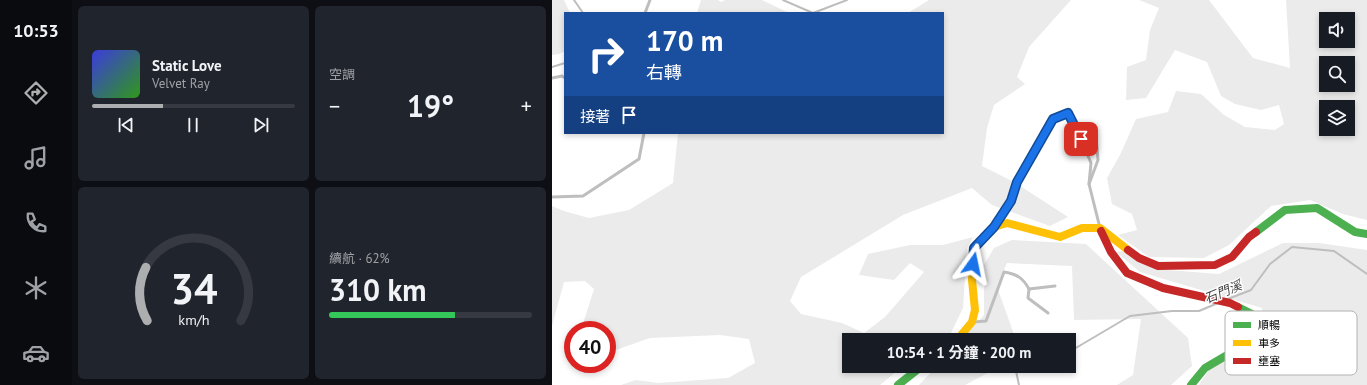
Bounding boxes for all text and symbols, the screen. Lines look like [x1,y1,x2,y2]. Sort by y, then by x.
map controls [1319,12,1355,136]
button: sound [1319,12,1355,48]
text: 10:53 [13,19,59,42]
text: 170 m [646,22,723,59]
icon: right [580,28,632,80]
text: Static Love [152,56,222,75]
button: search [1319,56,1355,92]
text: 右轉 [646,61,682,84]
text: 空調 [329,66,355,83]
text: Velvet Ray [152,75,210,92]
icon: directions [22,79,50,107]
text: 19° [407,86,454,125]
text: − [329,92,340,120]
text: + [521,92,532,120]
button: layers [1319,100,1355,136]
icon: arrive [618,104,640,126]
text: 接著 [580,107,610,126]
icon: previous [115,114,137,136]
icon: pause [182,114,204,136]
icon: next [250,114,272,136]
pin [1064,122,1098,156]
icon: arrive [1070,128,1092,150]
icon: music [22,144,50,172]
icon: phone [22,209,50,237]
position arrow [952,243,994,285]
text: 續航 · 62% [329,250,390,267]
text: 34 [170,262,217,315]
text: 310 km [329,270,427,309]
icon: climate [22,274,50,302]
water label: 石門溪 [1202,276,1246,307]
text: km/h [178,309,209,328]
legend [1225,311,1357,375]
text: 順暢 [1258,318,1280,332]
speed limit sign: 40 [564,321,616,373]
text: 車多 [1258,336,1280,350]
icon: car [22,339,50,367]
text: 10:54 · 1 分鐘 · 200 m [887,343,1031,362]
text: 壅塞 [1258,354,1280,368]

